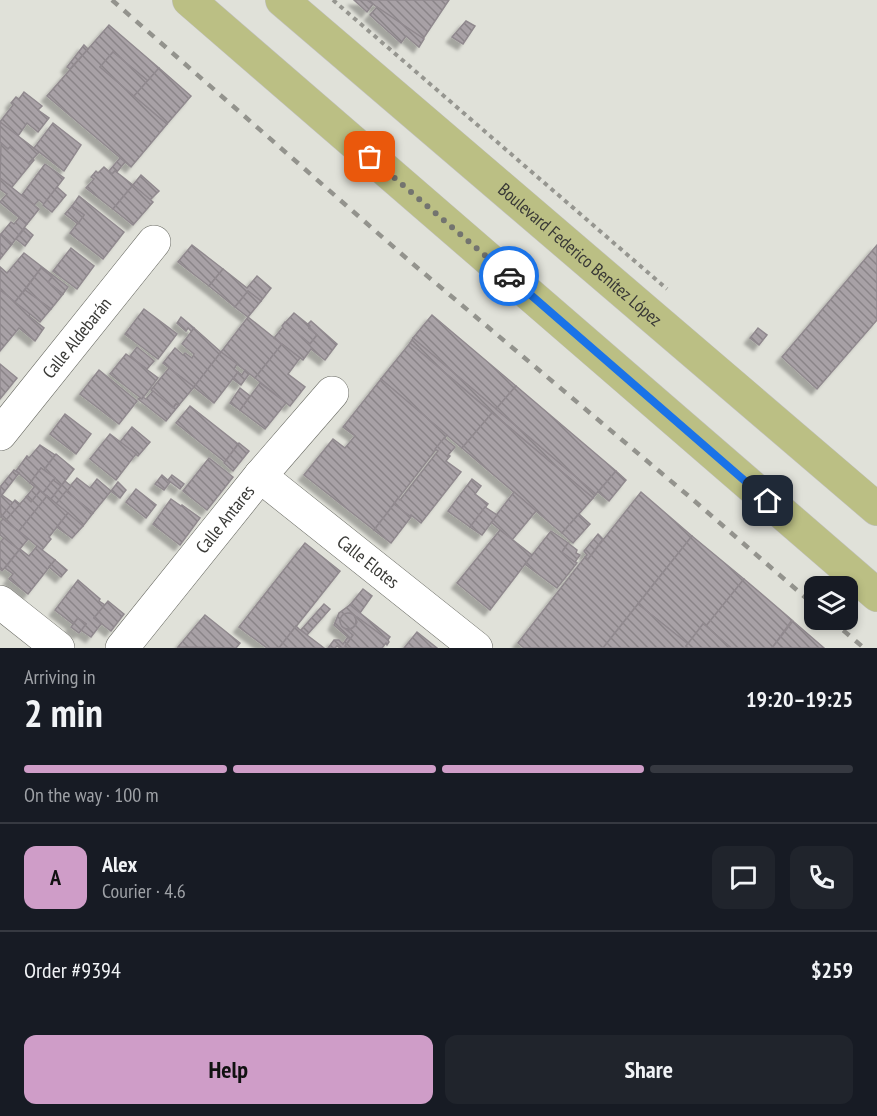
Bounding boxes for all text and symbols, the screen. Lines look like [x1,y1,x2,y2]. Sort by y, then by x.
pin [344,131,395,182]
icon: bag [353,140,386,173]
street label: Boulevard Federico Benítez López [493,178,667,331]
courier [479,246,539,306]
icon: car [493,260,526,293]
street label: Calle Aldebarán [37,293,116,383]
pin [742,475,793,526]
street label: Calle Antares [190,480,259,558]
icon: home [751,484,784,517]
street label: Calle Elotes [333,530,404,593]
map controls [804,576,858,630]
button: layers [804,576,858,630]
text: Arriving in [24,664,96,690]
text: 19:20–19:25 [746,685,853,713]
text: 2 min [24,687,103,738]
text: On the way · 100 m [24,782,159,808]
button: chat [712,846,775,909]
button: phone [790,846,853,909]
text: Alex [102,850,137,878]
text: A [50,863,61,891]
text: Courier · 4.6 [102,878,186,904]
text: Order #9394 [24,956,121,984]
text: $259 [811,956,853,984]
button: Help [24,1035,433,1104]
button: Share [445,1035,853,1104]

